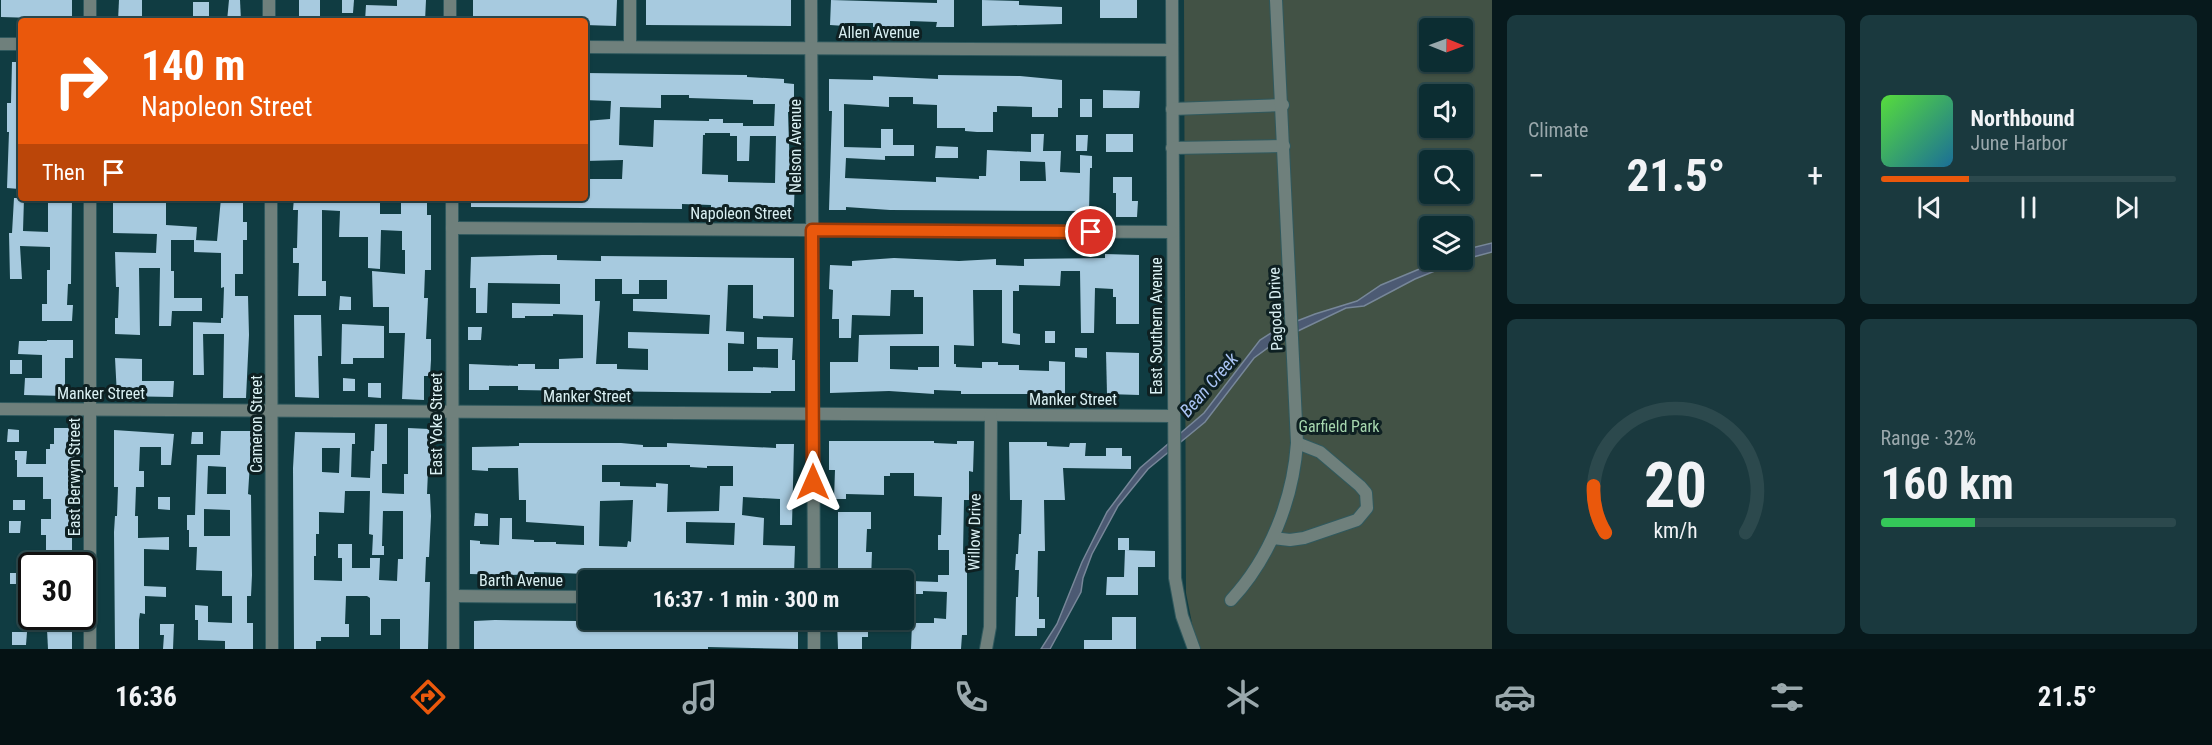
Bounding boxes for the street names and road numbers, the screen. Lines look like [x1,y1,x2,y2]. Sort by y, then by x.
street label: Allen Avenue [838,23,920,42]
street label: Nelson Avenue [786,99,805,193]
street label: Napoleon Street [690,204,792,223]
street label: East Southern Avenue [1147,257,1166,395]
street label: Pagoda Drive [1265,267,1286,351]
street label: East Yoke Street [427,372,446,475]
street label: Cameron Street [247,375,266,473]
street label: Manker Street [57,384,145,403]
street label: Manker Street [543,387,631,406]
street label: Manker Street [1029,390,1117,409]
street label: East Berwyn Street [65,417,84,536]
street label: Willow Drive [964,493,985,571]
street label: Barth Avenue [479,571,563,590]

